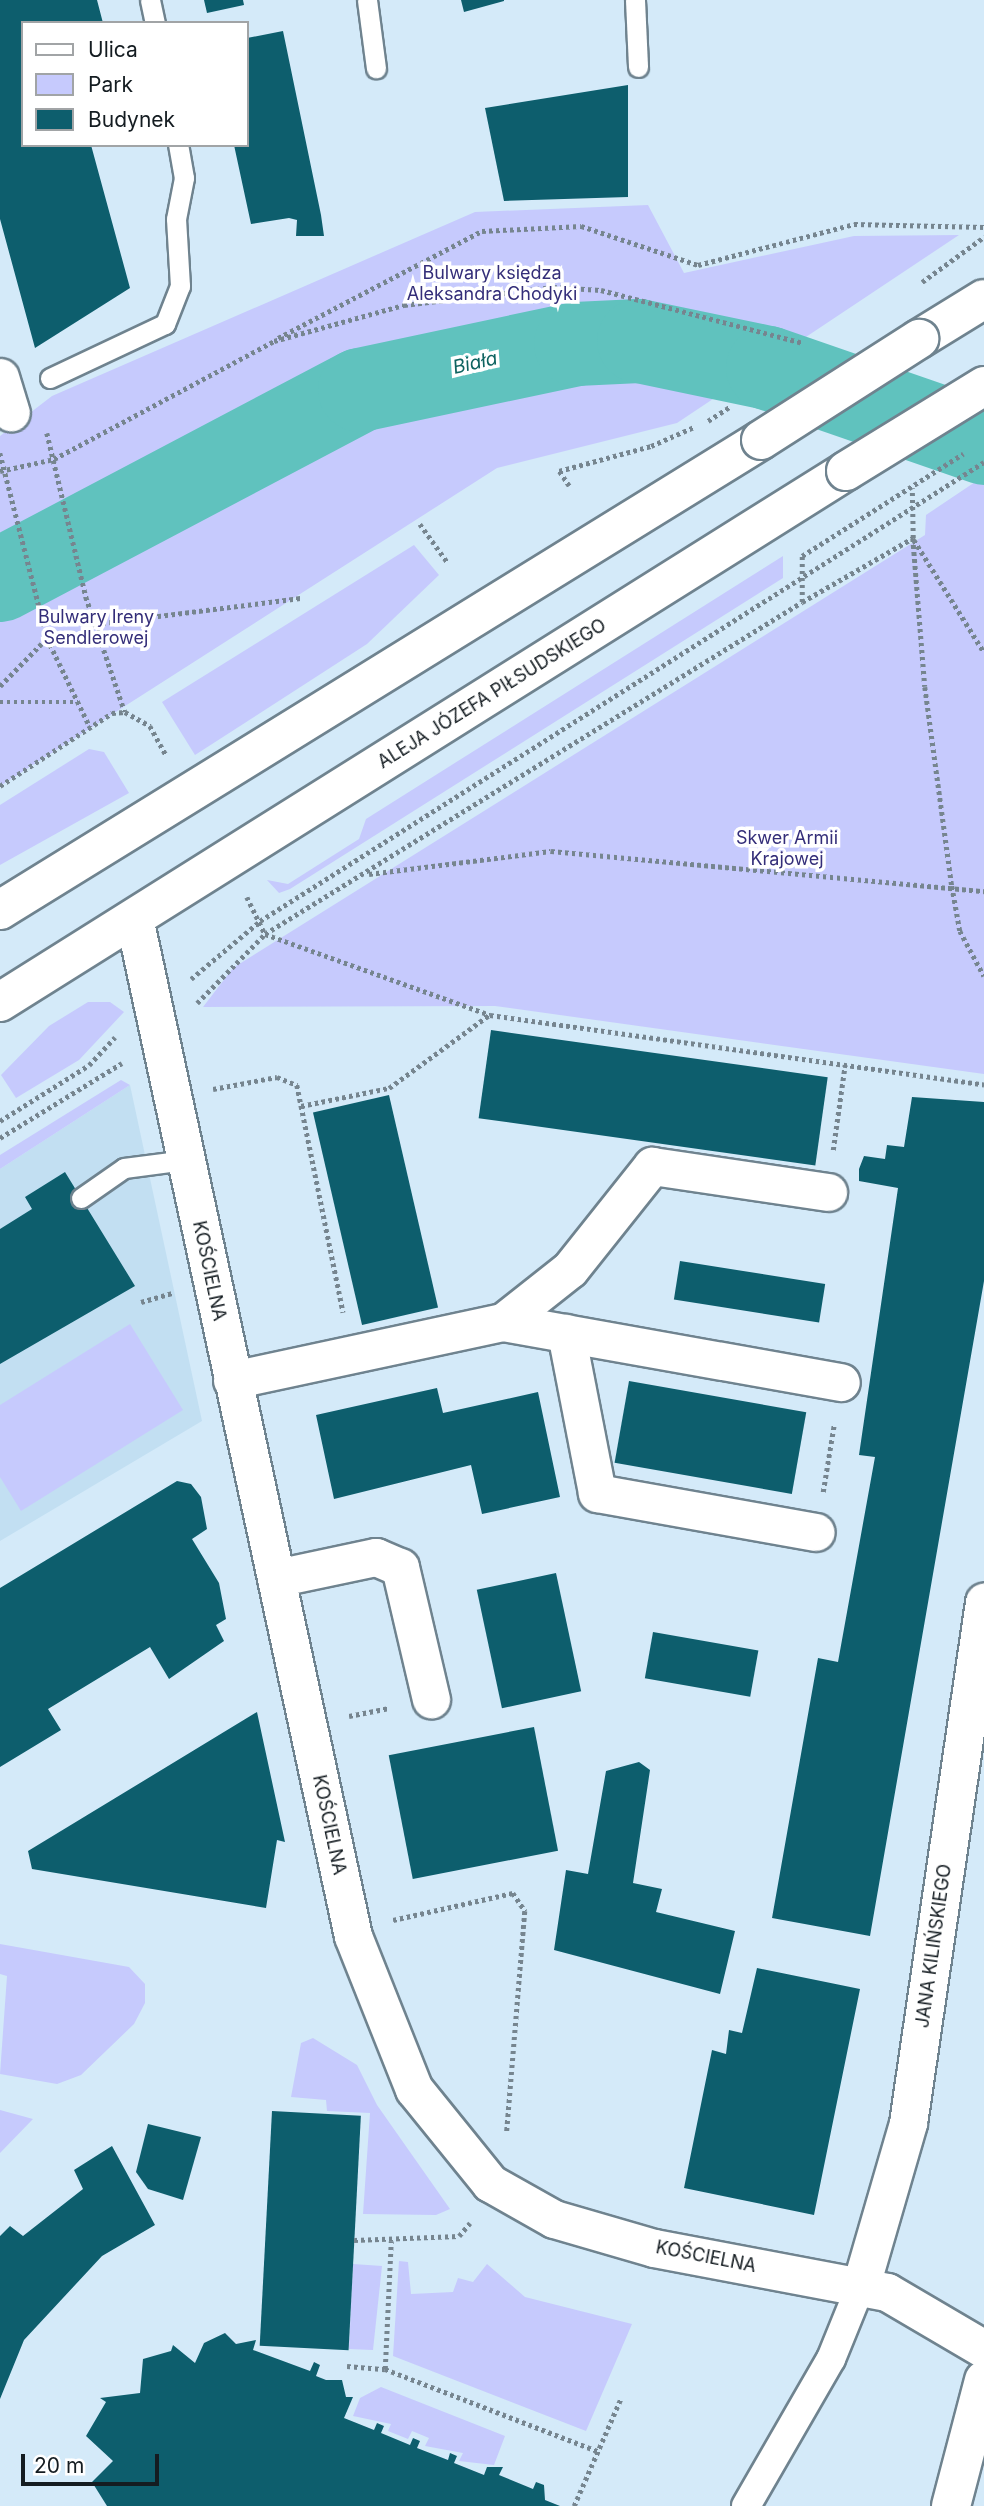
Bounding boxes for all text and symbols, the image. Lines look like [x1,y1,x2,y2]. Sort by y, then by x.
legend [21,21,248,147]
text: Ulica [88,37,138,62]
text: Park [88,72,133,97]
text: Budynek [88,107,175,132]
park label: Bulwary księdza Aleksandra Chodyki [407,263,577,306]
water label: Biała [451,347,499,379]
park label: Bulwary Ireny Sendlerowej [38,607,154,650]
street label: ALEJA JÓZEFA PIŁSUDSKIEGO [374,615,610,773]
park label: Skwer Armii Krajowej [736,828,838,870]
street label: KOŚCIELNA [188,1219,230,1323]
street label: KOŚCIELNA [308,1773,350,1877]
street label: JANA KILIŃSKIEGO [912,1863,956,2029]
street label: KOŚCIELNA [654,2237,758,2277]
scale bar [24,2440,163,2484]
text: 20 m [34,2453,84,2478]

